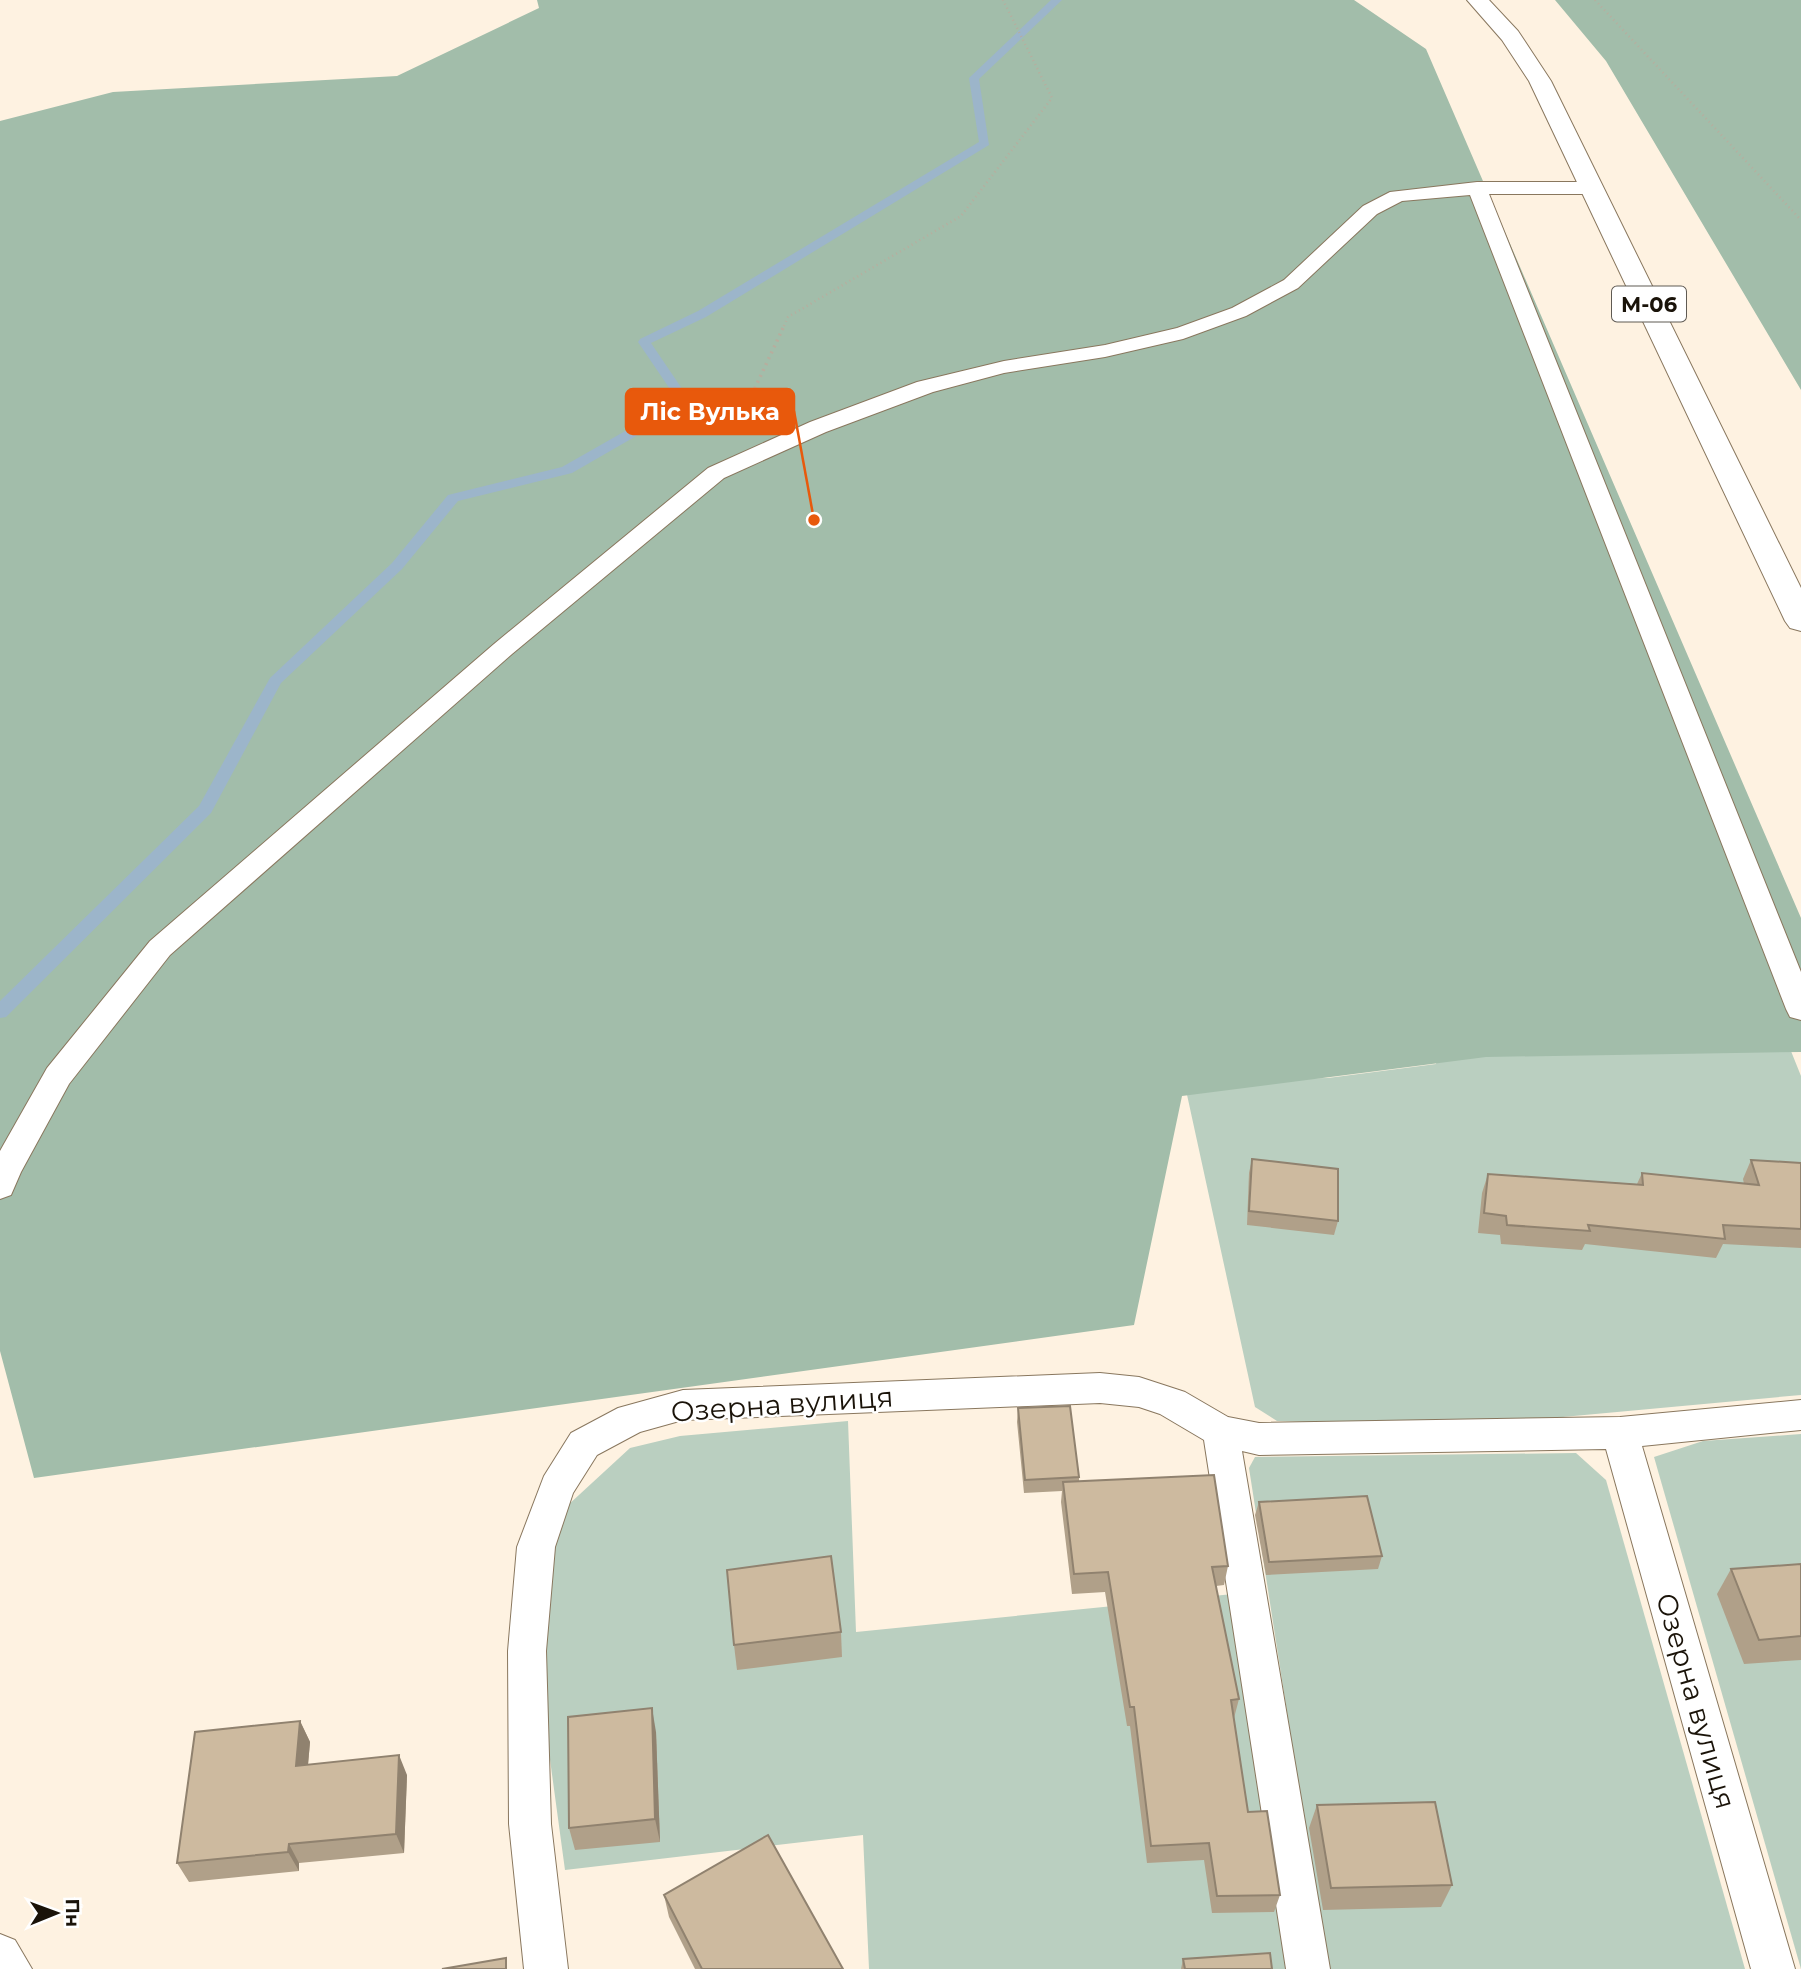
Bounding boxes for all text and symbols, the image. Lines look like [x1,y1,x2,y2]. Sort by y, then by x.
road number: М-06 [1612,286,1686,322]
callout: Ліс Вулька [626,389,794,434]
text: Ліс Вулька [640,397,780,426]
street label: Озерна вулиця [670,1379,894,1429]
street label: Озерна вулиця [1649,1589,1743,1813]
north arrow [21,1878,91,1948]
text: Пн [61,1898,84,1927]

